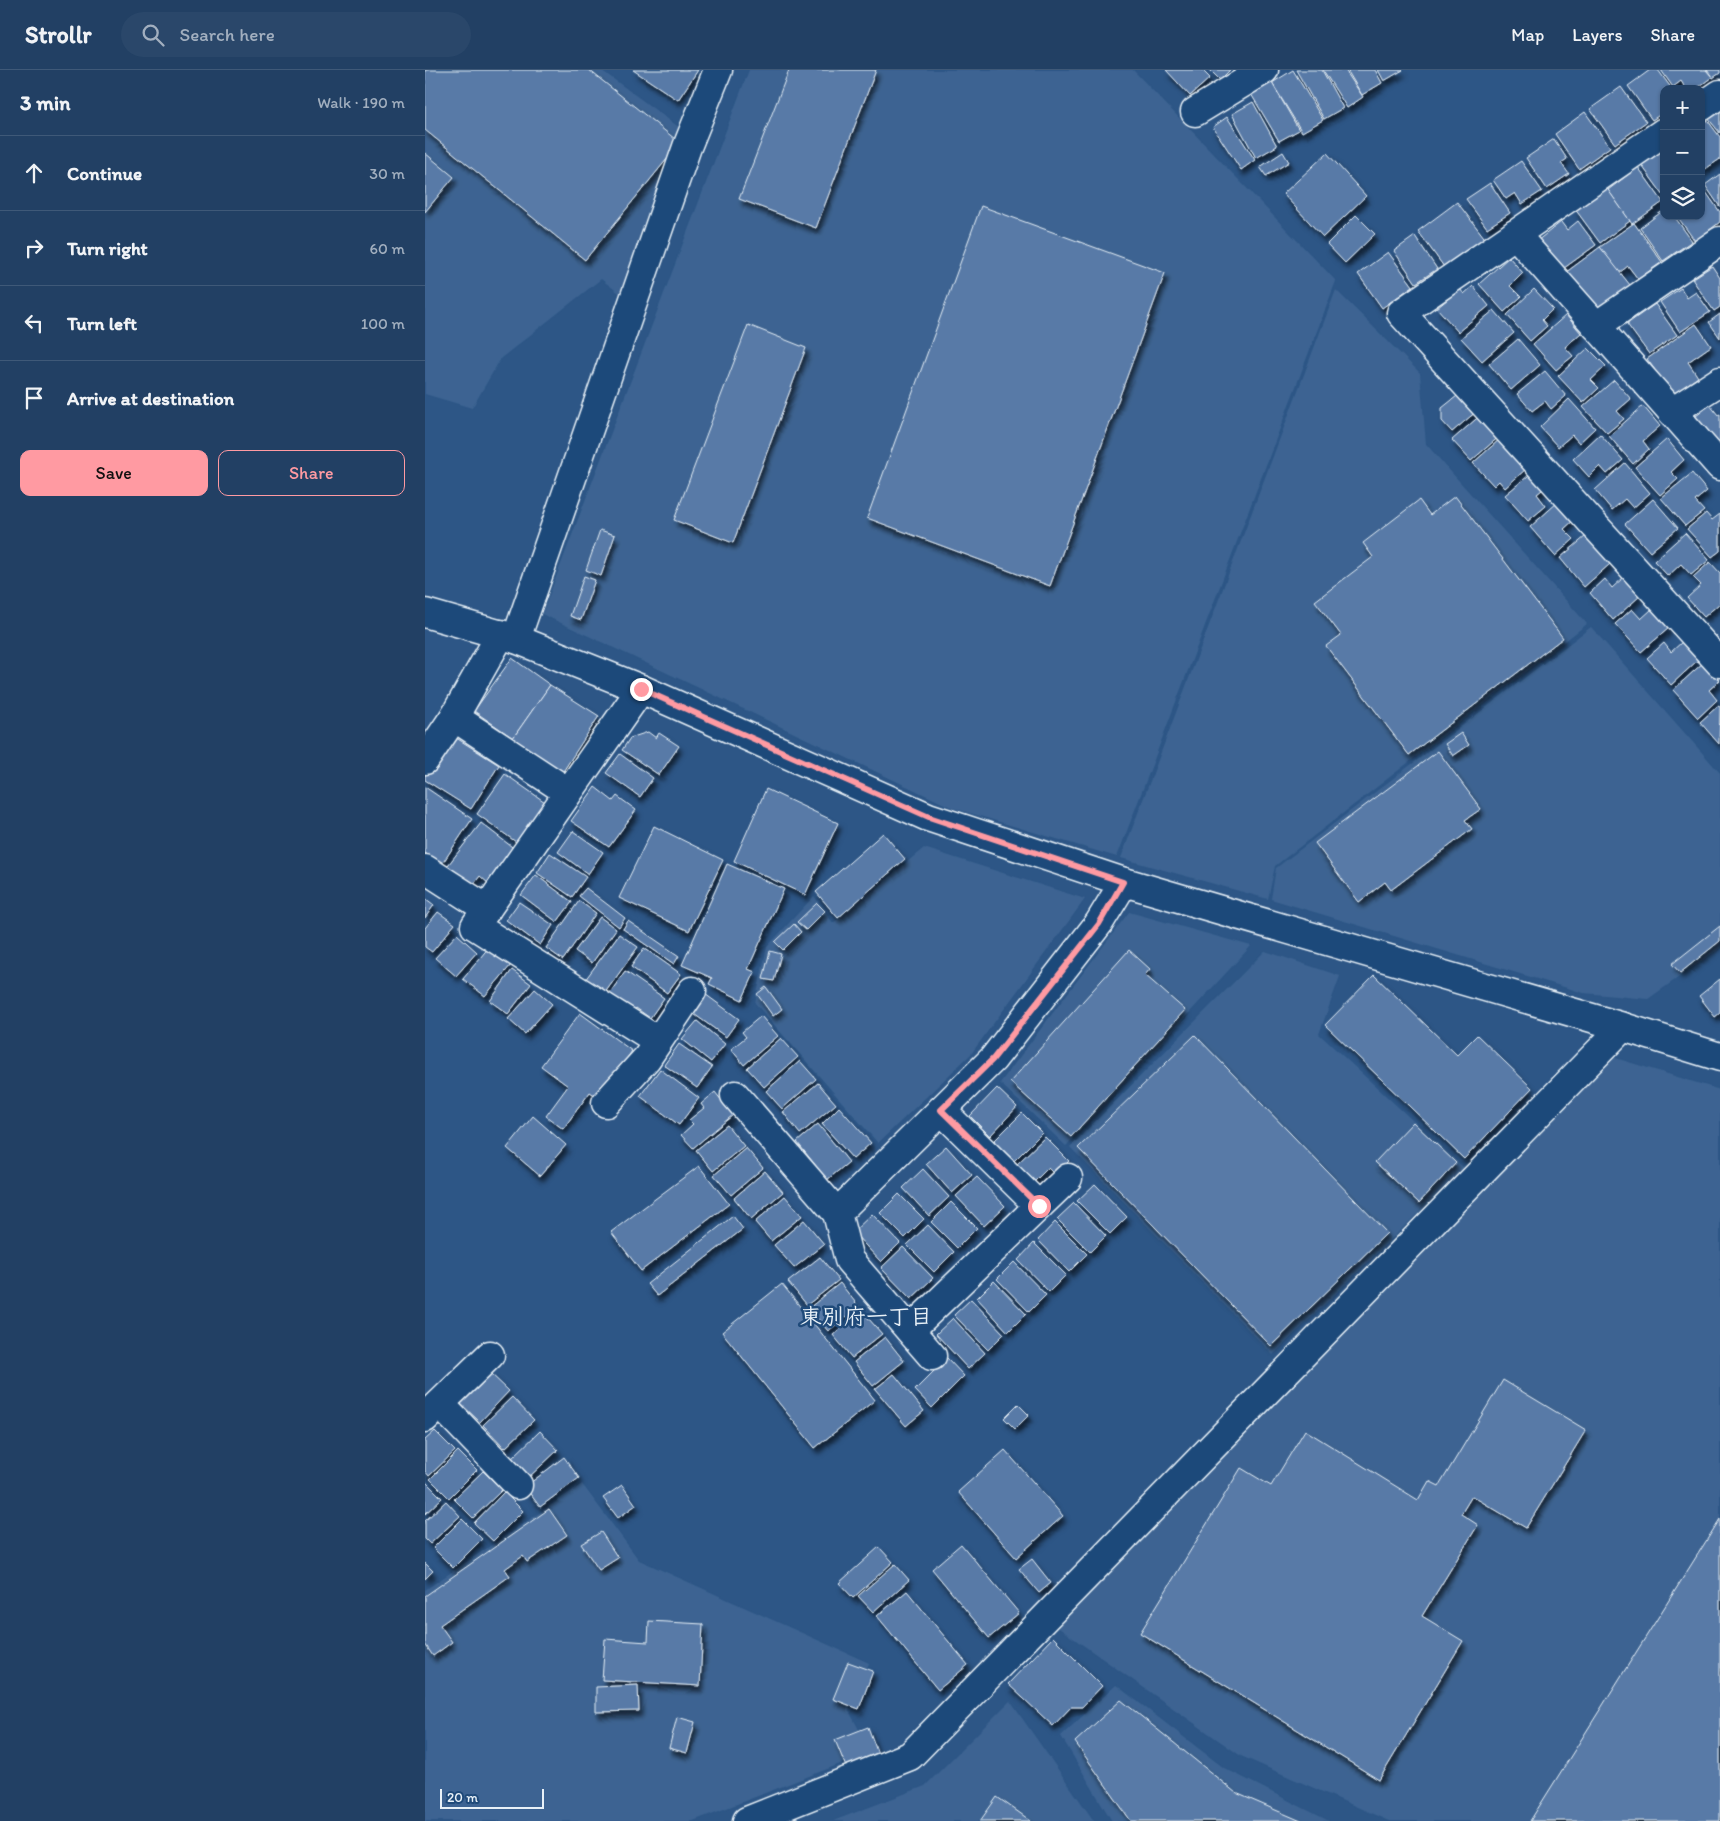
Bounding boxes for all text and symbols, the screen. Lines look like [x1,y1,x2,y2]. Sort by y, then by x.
search box [121,12,471,57]
text: Strollr [25,20,91,49]
icon: search [139,21,167,49]
text: Search here [179,23,275,46]
text: Map [1511,24,1544,46]
text: Layers [1572,24,1622,46]
text: Share [1650,24,1695,46]
map controls [1660,85,1705,220]
button: + [1660,85,1705,130]
text: 3 min [20,90,70,115]
text: Walk · 190 m [317,93,405,112]
button: − [1660,130,1705,175]
icon: ahead [20,159,48,187]
text: Continue [67,162,142,185]
text: 30 m [369,164,405,183]
button: layers [1660,175,1705,220]
icon: right [20,234,48,262]
text: Turn right [67,237,148,260]
text: 60 m [370,239,405,258]
icon: left [20,309,48,337]
text: Turn left [67,312,137,335]
text: 100 m [361,314,405,333]
icon: arrive [20,384,48,412]
text: Arrive at destination [67,387,234,410]
button: Save [20,450,208,496]
button: Share [218,450,405,496]
route end [630,678,653,701]
route start [1028,1195,1051,1218]
district label: 東別府一丁目 [800,1303,932,1330]
scale bar [440,1786,544,1809]
text: 20 m [447,1789,478,1806]

